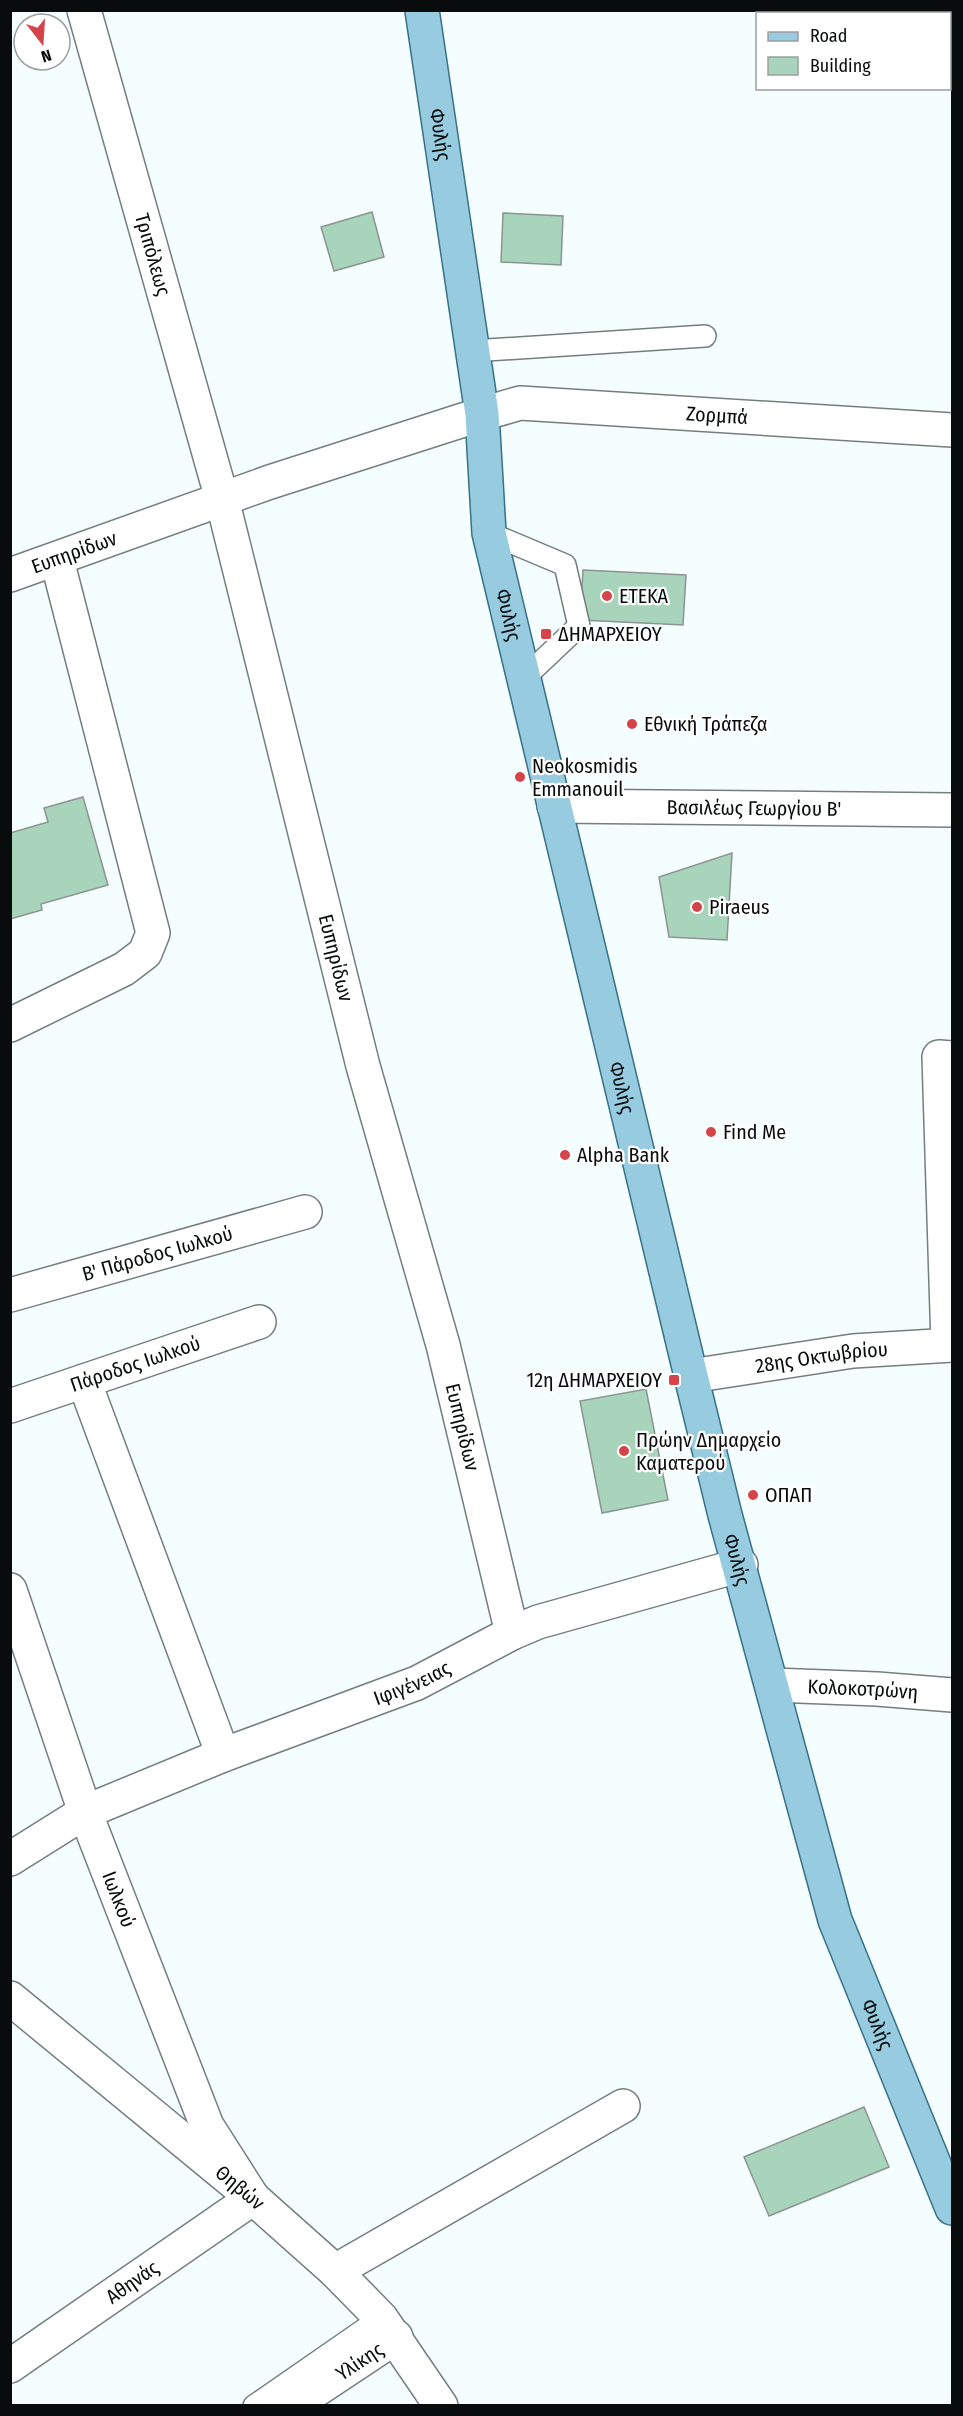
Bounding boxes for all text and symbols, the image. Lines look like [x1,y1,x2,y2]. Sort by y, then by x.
north arrow [12,12,72,72]
legend [756,12,951,90]
text: Road [810,25,847,47]
text: N [39,45,54,66]
text: Building [810,55,871,77]
street label: Φυλής [425,107,456,163]
street label: Τριπόλεως [130,211,176,299]
street label: Ζορμπά [685,401,749,429]
street label: Ευπηρίδων [28,526,120,578]
place label: ΕΤΕΚΑ [619,584,669,608]
street label: Φυλής [491,587,527,644]
marker: ΕΤΕΚΑ [600,589,614,603]
place label: ΔΗΜΑΡΧΕΙΟΥ [558,622,662,646]
marker: ΔΗΜΑΡΧΕΙΟΥ [539,627,553,641]
place label: Εθνική Τράπεζα [644,712,768,736]
marker: Εθνική Τράπεζα [625,717,639,731]
place label: Neokosmidis Emmanouil [532,754,637,801]
marker: Neokosmidis Emmanouil [513,770,527,784]
street label: Βασιλέως Γεωργίου Β' [666,795,842,821]
place label: Piraeus [709,895,770,919]
marker: Piraeus [690,900,704,914]
street label: Ευπηρίδων [314,912,359,1004]
street label: Φυλής [604,1059,640,1117]
place label: Find Me [723,1120,786,1144]
marker: Find Me [704,1125,718,1139]
place label: Alpha Bank [577,1143,670,1167]
marker: Alpha Bank [558,1148,572,1162]
street label: Β' Πάροδος Ιωλκού [79,1221,235,1286]
street label: Πάροδος Ιωλκού [67,1331,203,1397]
street label: 28ης Οκτωβρίου [754,1337,889,1378]
place label: 12η ΔΗΜΑΡΧΕΙΟΥ [526,1368,662,1392]
marker: 12η ΔΗΜΑΡΧΕΙΟΥ [667,1373,681,1387]
street label: Ευπηρίδων [441,1381,485,1473]
place label: Πρώην Δημαρχείο Καματερού [636,1428,781,1475]
marker: Πρώην Δημαρχείο Καματερού [617,1444,631,1458]
place label: ΟΠΑΠ [765,1483,812,1507]
marker: ΟΠΑΠ [746,1488,760,1502]
street label: Φυλής [719,1531,756,1589]
street label: Ιφιγένειας [370,1655,455,1710]
street label: Κολοκοτρώνη [807,1674,919,1704]
street label: Ιωλκού [97,1868,141,1931]
street label: Φυλής [856,1996,899,2054]
street label: Θηβών [211,2160,270,2215]
street label: Αθηνάς [101,2255,163,2309]
street label: Υλίκης [331,2337,388,2386]

